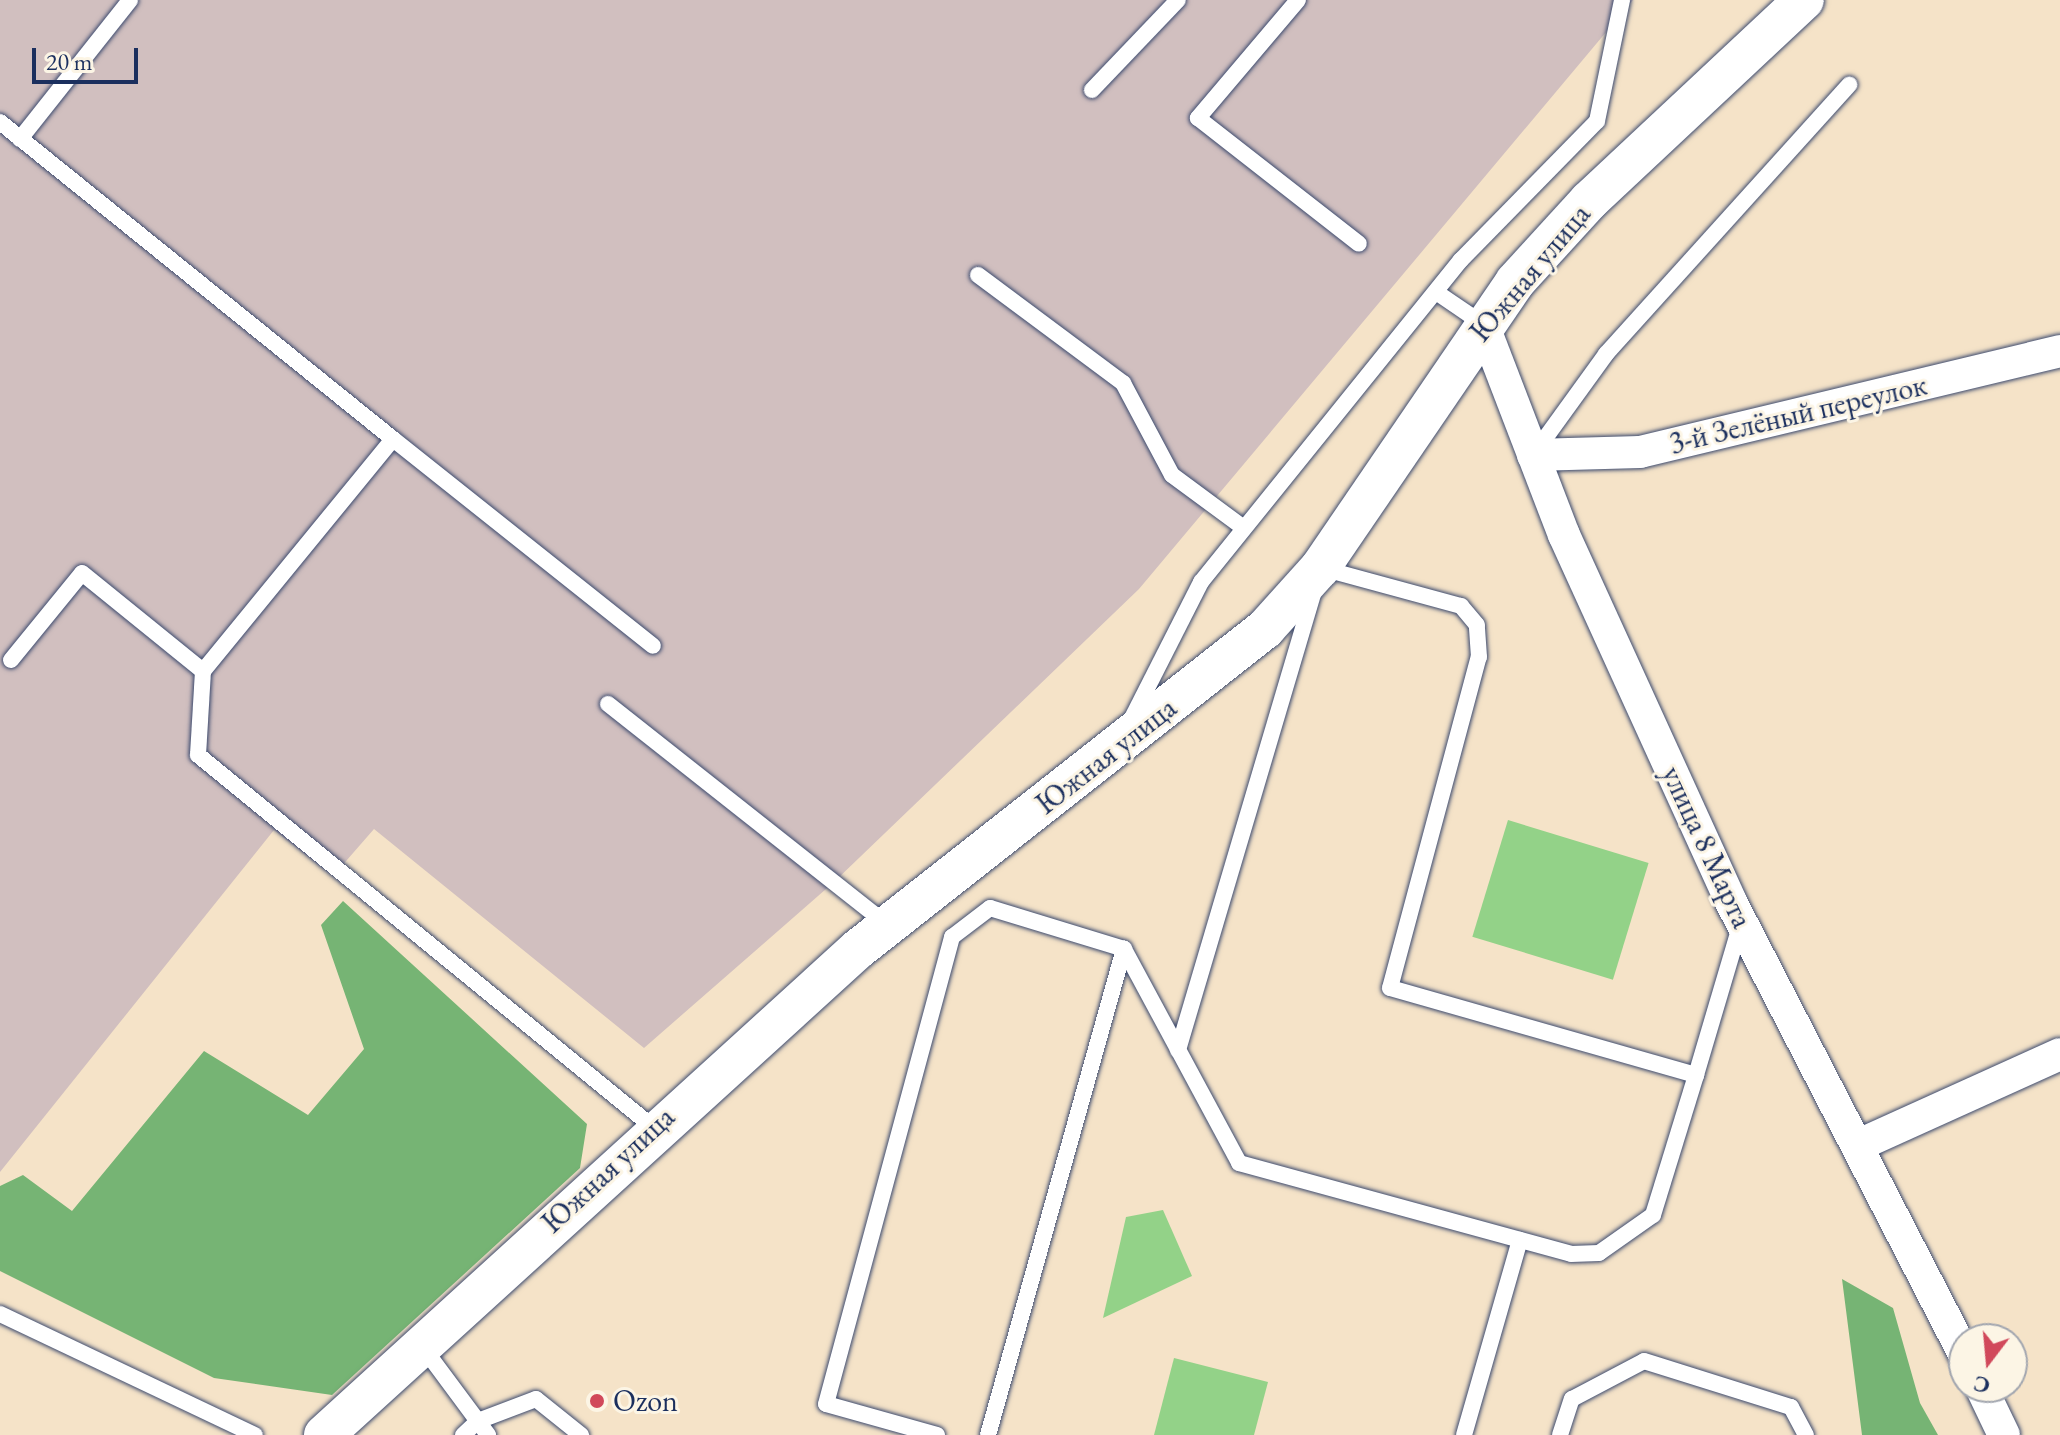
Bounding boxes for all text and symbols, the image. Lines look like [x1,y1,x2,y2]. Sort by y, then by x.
scale bar [36,32,142,82]
text: 20 m [46,46,93,77]
street label: Южная улица [1462,197,1598,349]
street label: 3-й Зелёный переулок [1666,367,1930,461]
street label: Южная улица [1028,690,1184,822]
street label: улица 8 Марта [1654,760,1760,934]
street label: Южная улица [534,1099,682,1241]
north arrow [1948,1323,2028,1403]
text: С [1970,1369,1993,1401]
place label: Ozon [613,1383,678,1419]
marker: Ozon [588,1392,606,1410]

